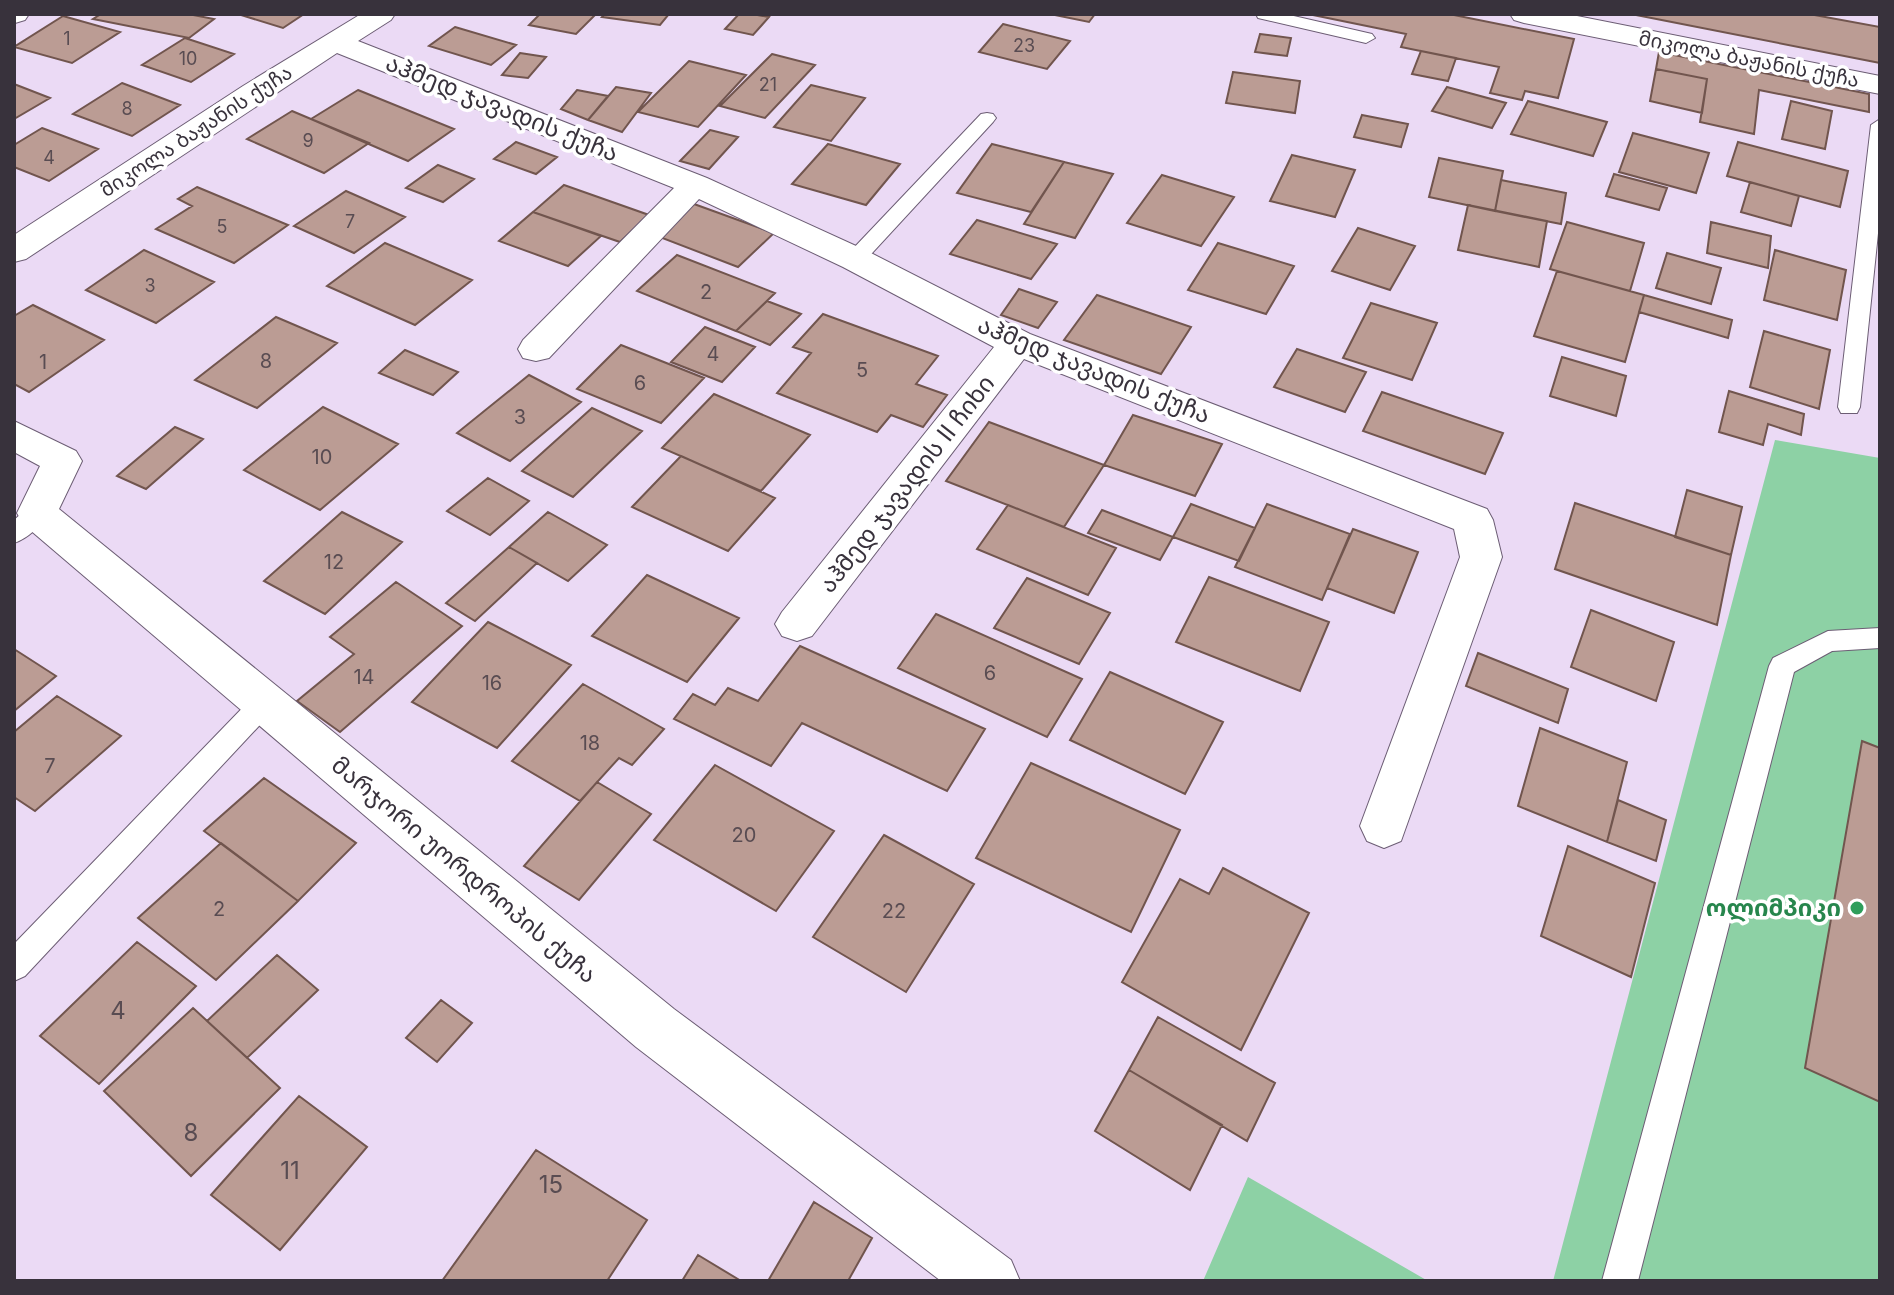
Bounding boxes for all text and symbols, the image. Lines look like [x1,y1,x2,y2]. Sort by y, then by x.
street label: მიკოლა ბაჟანის ქუჩა [1637,26,1861,93]
house number: 1 [63,28,71,49]
house number: 23 [1013,35,1035,56]
house number: 10 [179,48,197,69]
street label: აჰმედ ჯავადის ქუჩა [382,48,623,167]
street label: მიკოლა ბაჟანის ქუჩა [96,60,297,203]
house number: 21 [759,74,777,95]
house number: 8 [121,98,133,119]
house number: 9 [302,130,314,151]
house number: 4 [43,147,55,168]
house number: 7 [345,211,355,232]
house number: 5 [217,216,227,237]
house number: 3 [144,275,156,296]
house number: 2 [700,280,712,304]
street label: აჰმედ ჯავადის ქუჩა [974,310,1215,429]
house number: 4 [707,342,719,366]
house number: 8 [260,349,272,373]
house number: 1 [39,350,47,374]
house number: 5 [856,358,868,382]
street label: აჰმედ ჯავადის II ჩიხი [813,369,1001,598]
house number: 6 [634,371,646,395]
house number: 3 [514,405,526,429]
house number: 10 [312,445,332,469]
house number: 12 [324,550,344,574]
house number: 6 [984,661,996,685]
house number: 14 [353,665,375,689]
house number: 16 [482,671,502,695]
house number: 18 [580,731,600,755]
street label: მარჯორი უორდროპის ქუჩა [326,750,603,989]
house number: 7 [44,754,56,778]
house number: 20 [732,823,756,847]
place label: ოლიმპიკი [1706,893,1841,922]
house number: 2 [213,897,225,921]
house number: 22 [882,899,906,923]
marker: ოლიმპიკი [1848,899,1866,917]
house number: 4 [110,996,126,1025]
house number: 8 [184,1118,198,1147]
house number: 11 [280,1156,300,1185]
house number: 15 [539,1170,563,1199]

